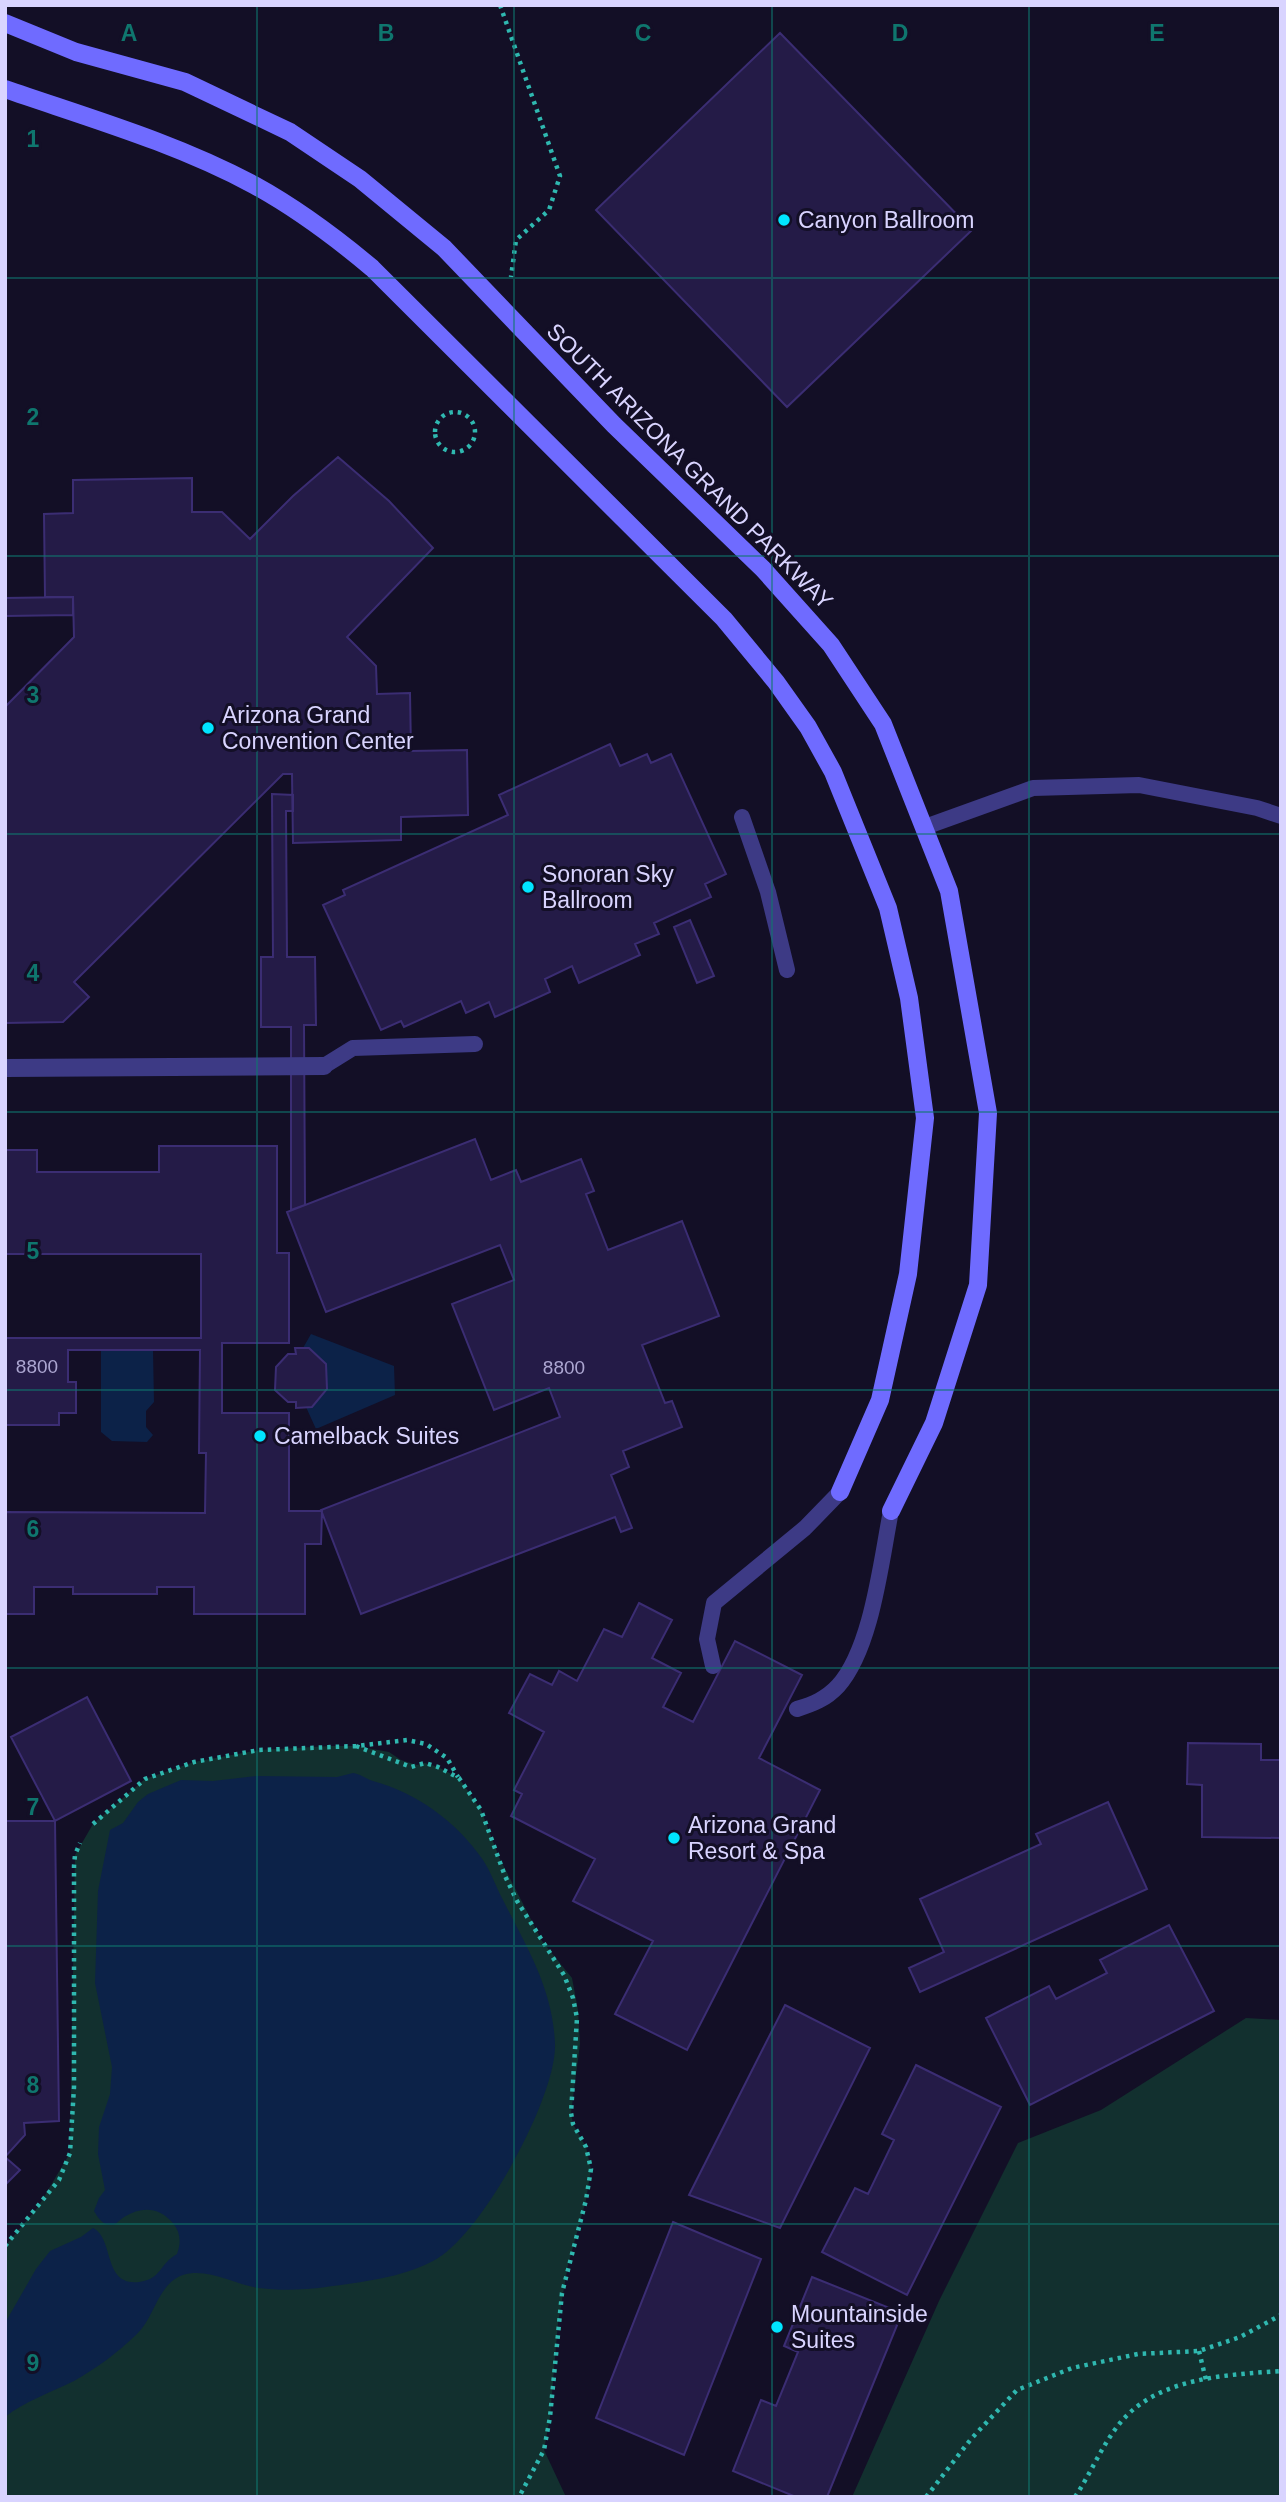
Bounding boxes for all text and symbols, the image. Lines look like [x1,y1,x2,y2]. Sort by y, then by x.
text: A [121,20,137,46]
text: B [378,20,394,46]
text: C [635,20,651,46]
text: D [892,20,908,46]
text: E [1149,20,1165,46]
text: 1 [27,126,40,152]
place label: Canyon Ballroom [798,207,974,233]
marker: Canyon Ballroom [776,212,792,228]
street label: SOUTH ARIZONA GRAND PARKWAY [542,318,838,614]
text: 2 [27,404,39,430]
text: 3 [27,682,39,708]
place label: Arizona Grand Convention Center [222,702,414,754]
marker: Arizona Grand Convention Center [200,720,216,736]
place label: Sonoran Sky Ballroom [542,861,674,913]
marker: Sonoran Sky Ballroom [520,879,536,895]
text: 4 [27,960,40,986]
text: 5 [27,1238,40,1264]
house number: 8800 [16,1356,58,1377]
house number: 8800 [543,1357,585,1378]
place label: Camelback Suites [274,1423,459,1449]
marker: Camelback Suites [252,1428,268,1444]
text: 6 [27,1516,39,1542]
text: 7 [27,1794,39,1820]
place label: Arizona Grand Resort & Spa [688,1812,836,1864]
marker: Arizona Grand Resort & Spa [666,1830,682,1846]
text: 8 [27,2072,40,2098]
place label: Mountainside Suites [791,2301,928,2353]
marker: Mountainside Suites [769,2319,785,2335]
text: 9 [27,2350,39,2376]

